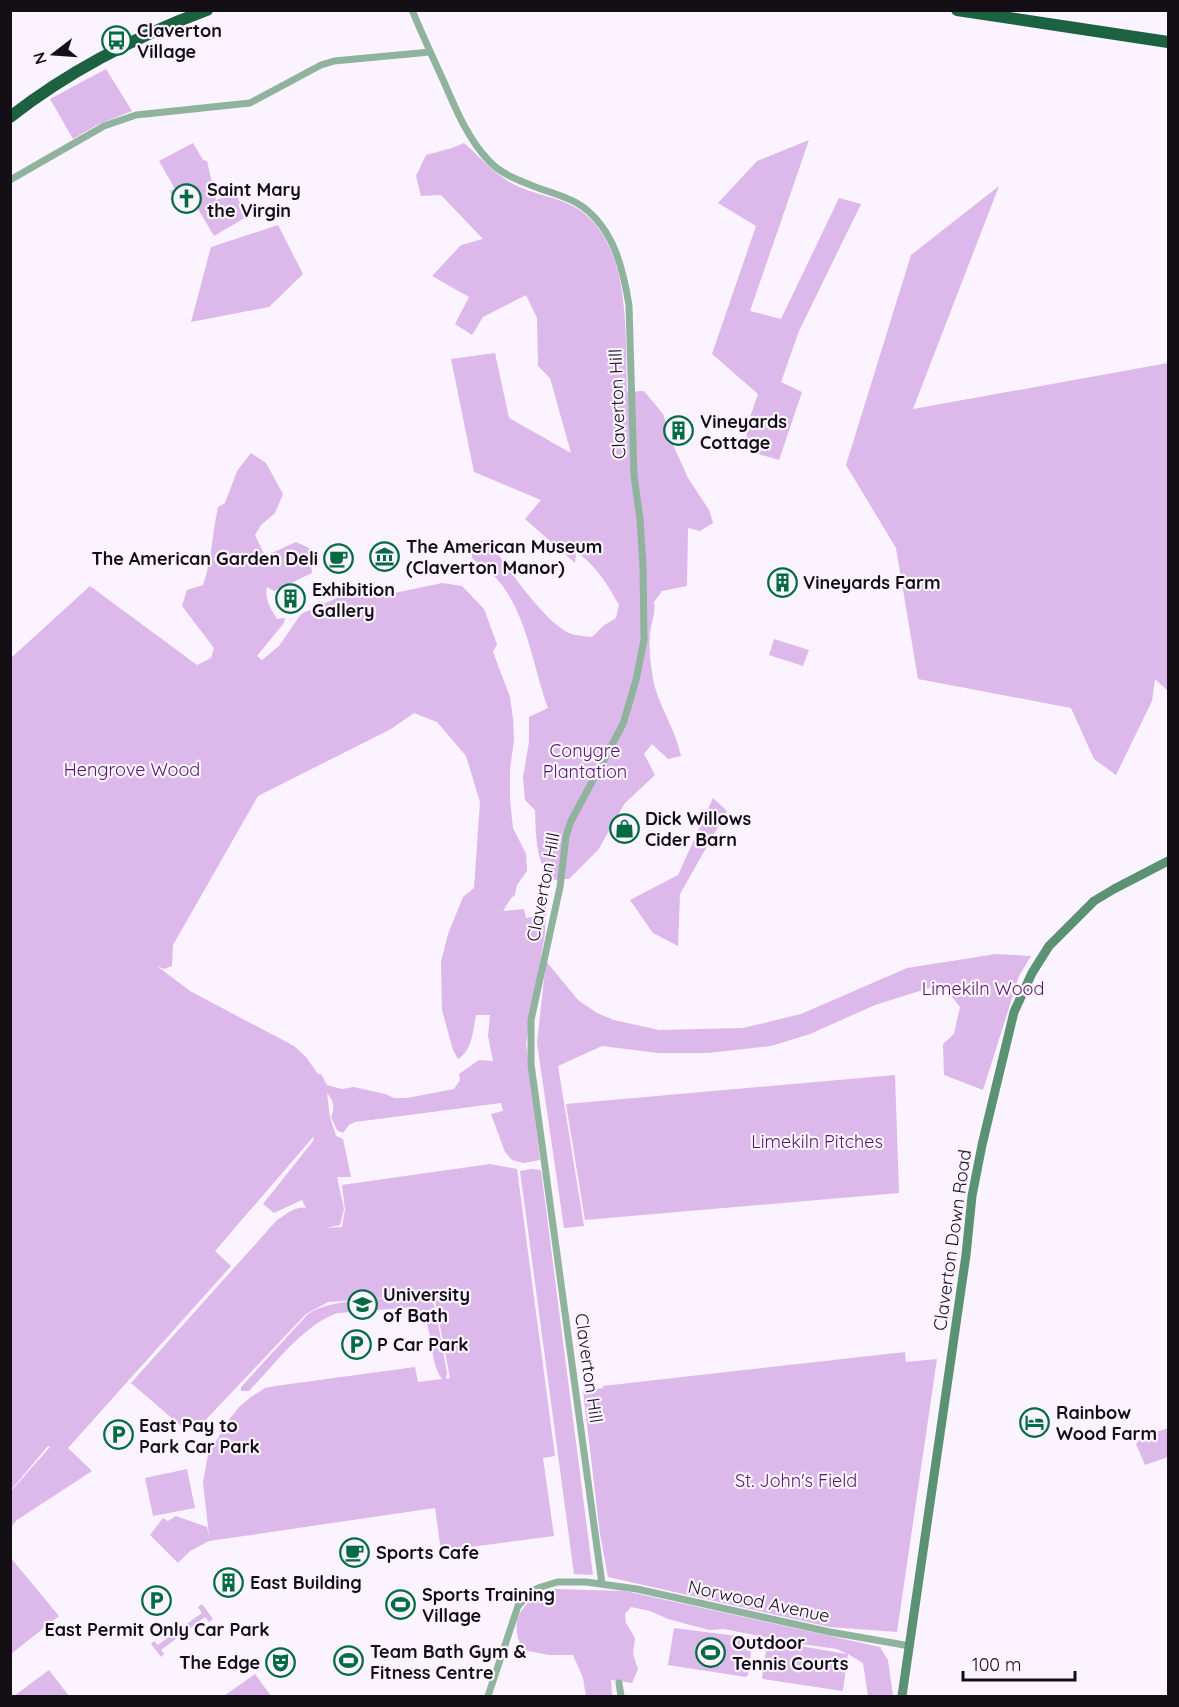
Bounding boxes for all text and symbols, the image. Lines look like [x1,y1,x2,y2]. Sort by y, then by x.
place label: Claverton Village [137,19,222,63]
north arrow [24,24,84,84]
bus stop icon: Claverton Village [100,24,132,56]
text: N [28,50,51,67]
place label: Saint Mary the Virgin [207,178,301,222]
church icon: Saint Mary the Virgin [170,183,202,215]
street label: Claverton Hill [604,348,630,460]
place label: Vineyards Cottage [700,410,787,454]
building icon: Vineyards Cottage [663,415,695,447]
place label: The American Museum (Claverton Manor) [406,535,602,579]
museum icon: The American Museum (Claverton Manor) [369,540,401,572]
cafe icon: The American Garden Deli [323,542,355,574]
place label: The American Garden Deli [91,547,318,570]
building icon: Vineyards Farm [766,566,798,598]
place label: Vineyards Farm [803,571,940,594]
place label: Exhibition Gallery [312,578,395,622]
building icon: Exhibition Gallery [275,583,307,615]
park label: Conygre Plantation [543,739,627,783]
park label: Hengrove Wood [64,758,200,781]
place label: Dick Willows Cider Barn [645,807,751,851]
shop icon: Dick Willows Cider Barn [608,812,640,844]
street label: Claverton Hill [521,831,565,943]
park label: Limekiln Wood [922,977,1044,1000]
park label: Limekiln Pitches [751,1130,883,1153]
street label: Claverton Down Road [928,1148,976,1332]
place label: University of Bath [383,1283,470,1327]
school or university icon: University of Bath [346,1288,378,1320]
street label: Claverton Hill [570,1312,608,1424]
parking icon: P Car Park [340,1328,372,1360]
place label: P Car Park [377,1333,468,1356]
place label: Rainbow Wood Farm [1056,1401,1157,1445]
hotel icon: Rainbow Wood Farm [1019,1406,1051,1438]
place label: East Pay to Park Car Park [139,1414,260,1458]
parking icon: East Pay to Park Car Park [102,1419,134,1451]
park label: St. John's Field [735,1469,857,1492]
cafe icon: Sports Cafe [339,1536,371,1568]
place label: Sports Cafe [376,1541,479,1564]
building icon: East Building [213,1566,245,1598]
place label: East Building [250,1571,362,1594]
street label: Norwood Avenue [686,1575,832,1627]
place label: Sports Training Village [422,1583,555,1627]
parking icon: East Permit Only Car Park [141,1584,173,1616]
sports icon: Sports Training Village [385,1588,417,1620]
place label: East Permit Only Car Park [44,1618,270,1641]
place label: Outdoor Tennis Courts [732,1631,849,1675]
sports icon: Outdoor Tennis Courts [695,1636,727,1668]
place label: Team Bath Gym & Fitness Centre [370,1640,527,1684]
scale bar [963,1644,1076,1682]
sports icon: Team Bath Gym & Fitness Centre [333,1645,365,1677]
theatre icon: The Edge [265,1646,297,1678]
place label: The Edge [179,1651,260,1674]
text: 100 m [972,1653,1021,1676]

